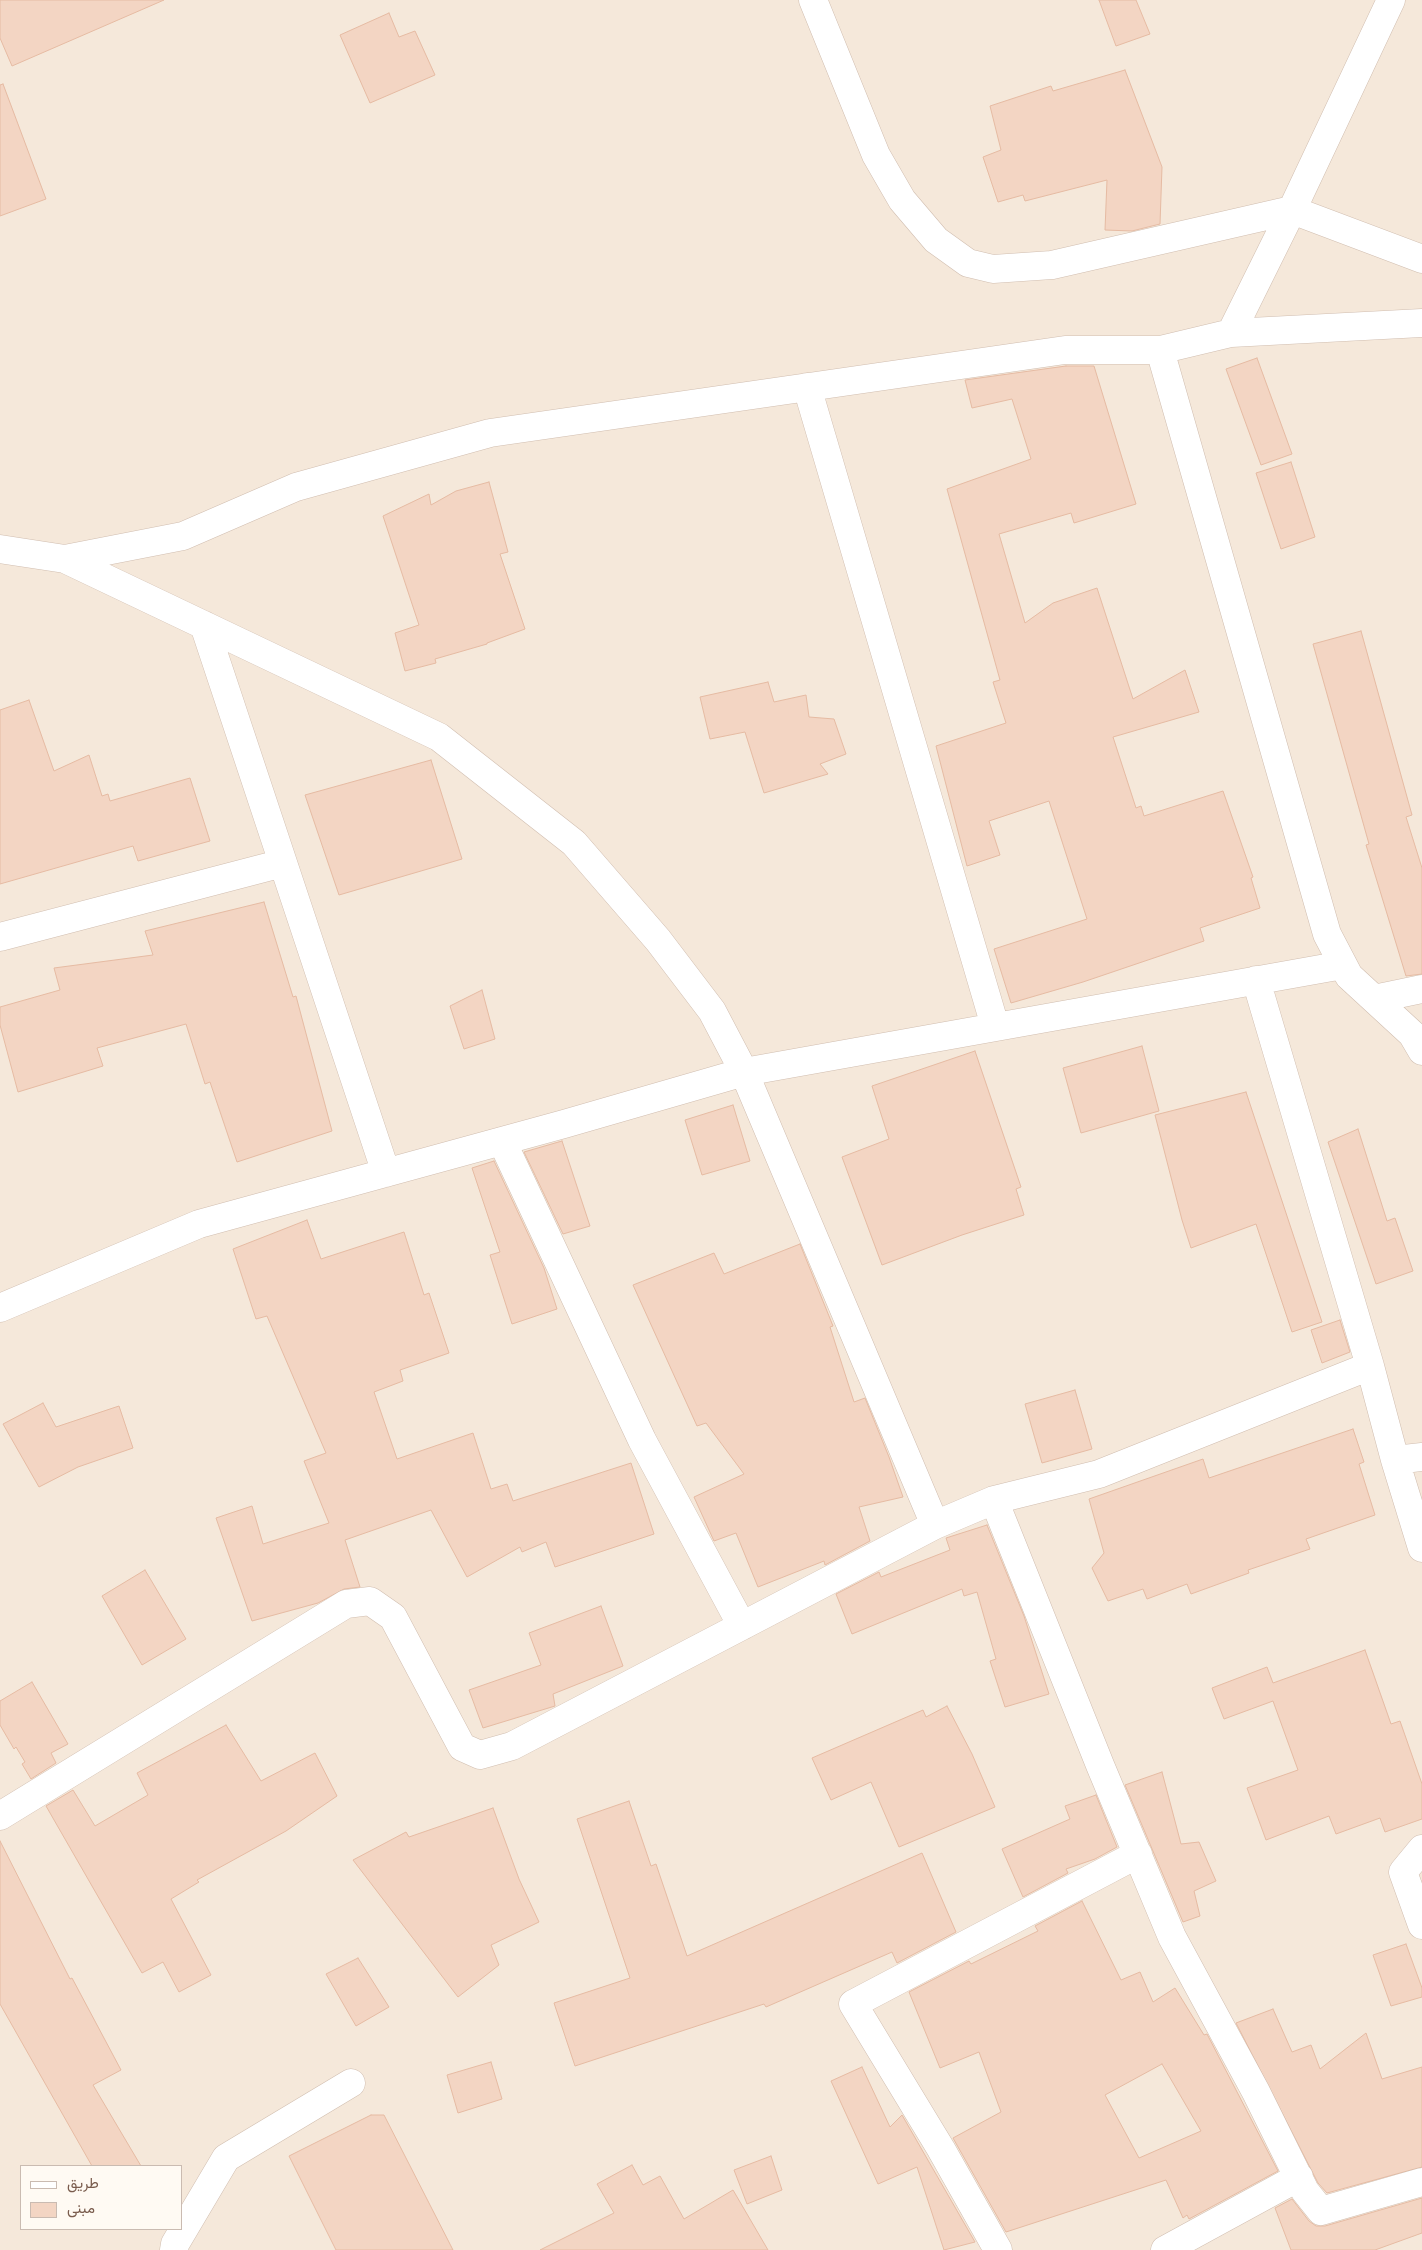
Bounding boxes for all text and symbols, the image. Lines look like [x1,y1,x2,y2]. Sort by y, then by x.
legend [20,2165,182,2230]
text: طريق [67,2174,99,2191]
text: مبنى [67,2199,95,2216]

